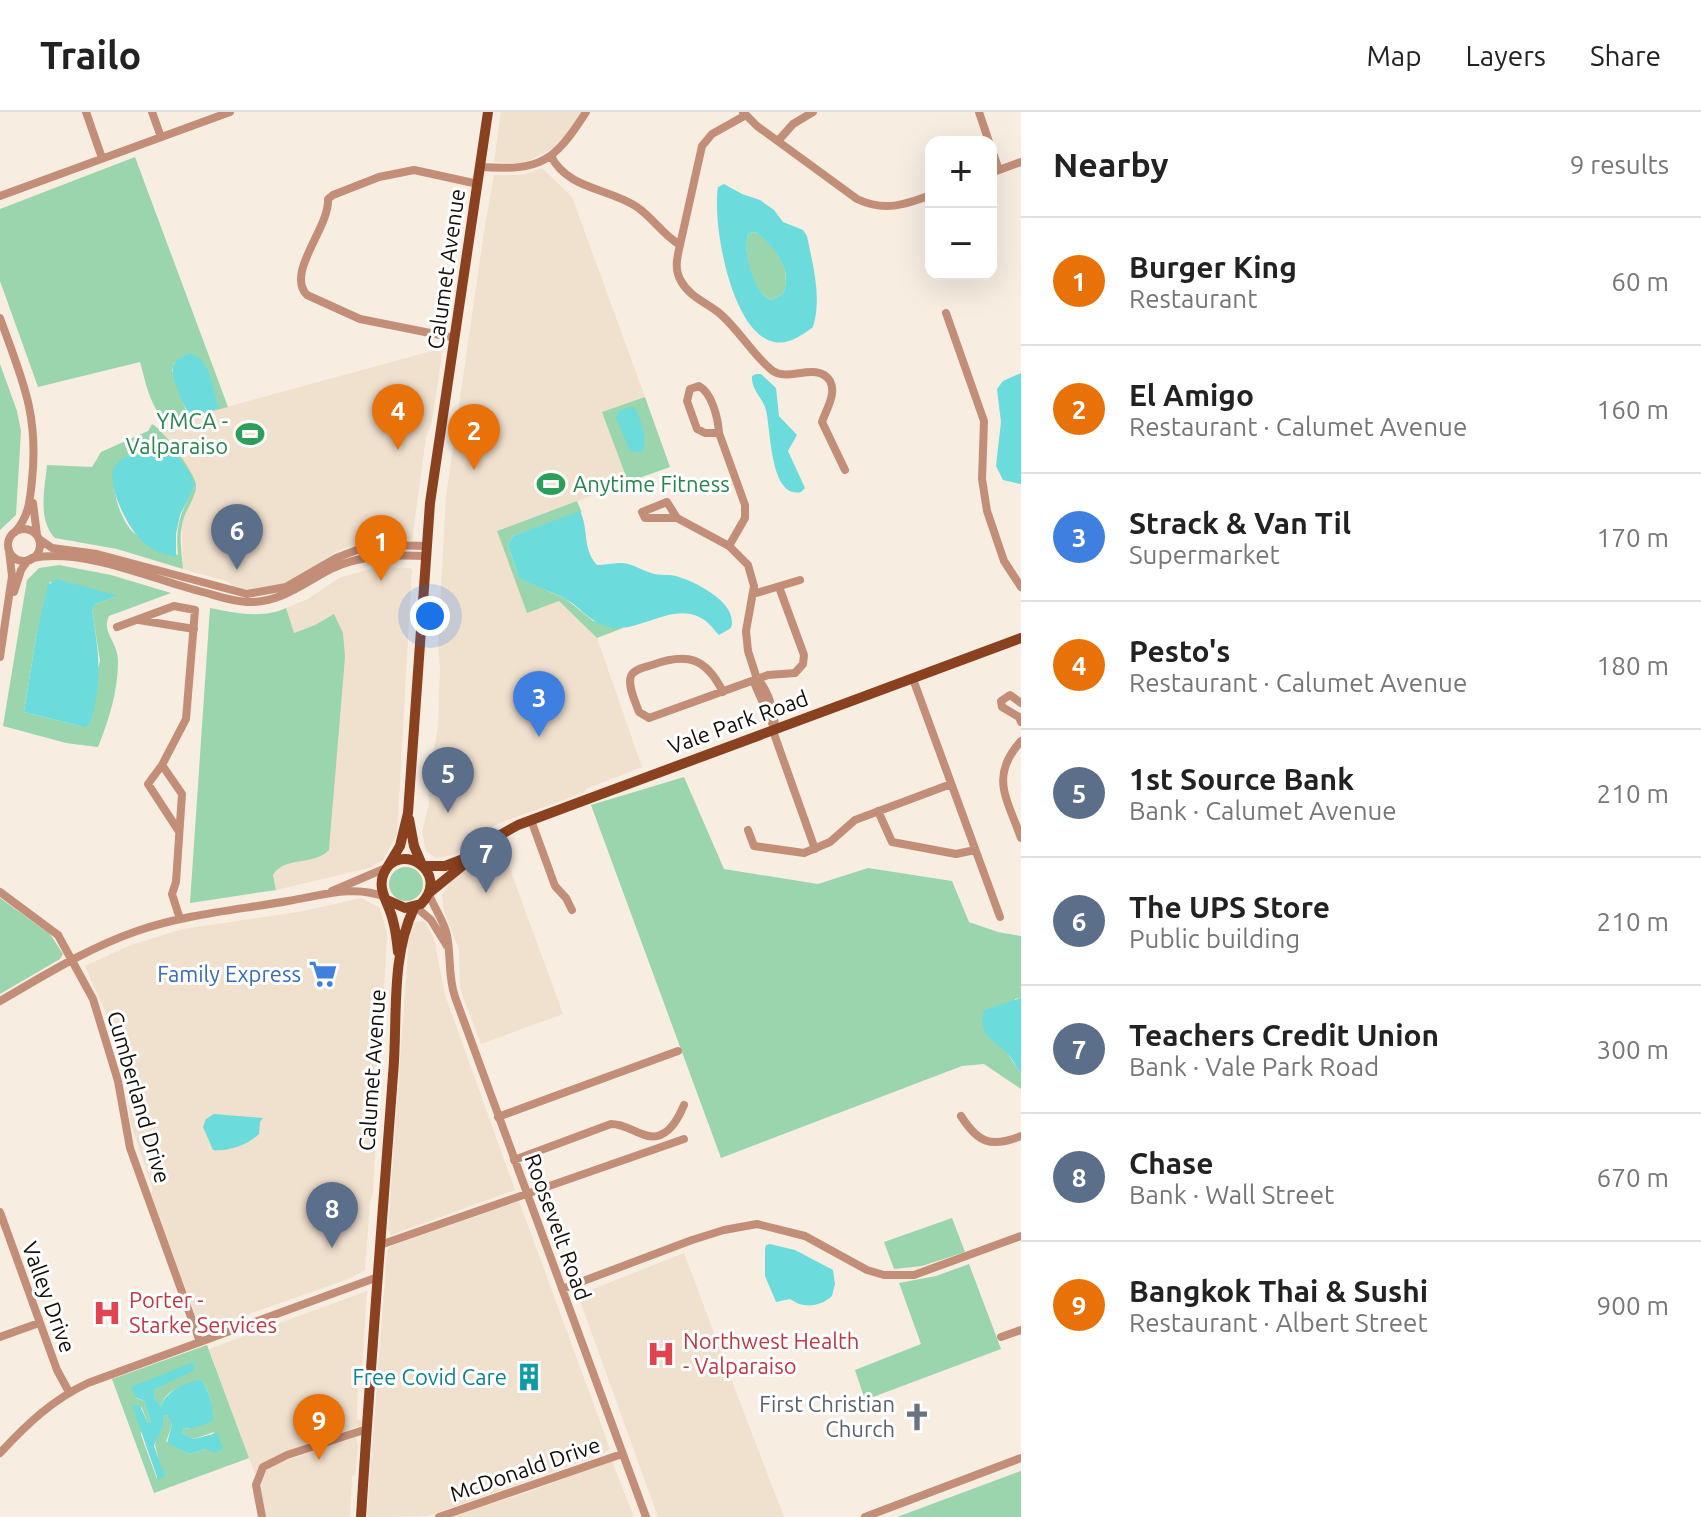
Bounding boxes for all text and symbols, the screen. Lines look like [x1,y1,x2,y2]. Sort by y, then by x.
text: Trailo [40,34,141,76]
text: Map [1366,40,1422,71]
text: Layers [1466,40,1546,71]
text: Share [1590,40,1661,71]
map controls [925,136,997,280]
button: + [925,136,997,208]
text: Nearby [1053,145,1168,183]
text: 9 results [1570,150,1669,179]
street label: Calumet Avenue [422,187,469,351]
button: − [925,208,997,280]
text: Burger King [1129,250,1297,284]
text: 1 [1072,267,1086,296]
text: 60 m [1611,267,1669,296]
text: Restaurant [1129,284,1257,313]
text: El Amigo [1129,378,1254,412]
pin: 4 [372,384,424,450]
text: 2 [1072,395,1086,424]
text: 160 m [1597,395,1669,424]
pin: 2 [448,404,500,470]
place label: YMCA - Valparaiso [126,408,228,458]
text: Restaurant · Calumet Avenue [1129,412,1467,441]
sports icon: YMCA - Valparaiso [235,419,265,449]
sports icon: Anytime Fitness [536,469,566,499]
place label: Anytime Fitness [573,471,730,496]
pin: 6 [211,504,263,570]
text: Strack & Van Til [1129,506,1351,540]
pin: 1 [355,515,407,581]
text: 3 [1072,523,1086,552]
text: 170 m [1597,523,1669,552]
text: Supermarket [1129,540,1280,569]
your location [410,596,450,636]
text: Pesto's [1129,634,1230,668]
text: 4 [1072,651,1086,680]
text: 180 m [1597,651,1669,680]
text: Restaurant · Calumet Avenue [1129,668,1467,697]
pin: 3 [513,671,565,737]
street label: Vale Park Road [664,685,811,758]
pin: 5 [422,747,474,813]
text: 1st Source Bank [1129,762,1354,796]
text: 5 [1072,779,1086,808]
text: 210 m [1597,779,1669,808]
text: Bank · Calumet Avenue [1129,796,1397,825]
pin: 7 [460,827,512,893]
text: The UPS Store [1129,890,1330,924]
text: 6 [1072,907,1086,936]
text: 210 m [1597,907,1669,936]
text: Public building [1129,924,1300,953]
supermarket icon: Family Express [308,959,338,989]
place label: Family Express [157,961,301,986]
street label: Calumet Avenue [353,988,390,1152]
street label: Cumberland Drive [103,1008,176,1186]
text: Teachers Credit Union [1129,1018,1439,1052]
text: 7 [1072,1035,1086,1064]
text: 300 m [1597,1035,1669,1064]
text: Bank · Vale Park Road [1129,1052,1379,1081]
text: Chase [1129,1146,1213,1180]
street label: Roosevelt Road [520,1150,597,1304]
text: 8 [1072,1163,1086,1192]
text: 670 m [1597,1163,1669,1192]
text: Bank · Wall Street [1129,1180,1334,1209]
pin: 8 [306,1182,358,1248]
street label: Valley Drive [18,1238,81,1356]
text: Bangkok Thai & Sushi [1129,1274,1428,1308]
place label: Porter - Starke Services [129,1287,277,1337]
text: 9 [1072,1291,1086,1320]
text: 900 m [1597,1291,1669,1320]
hospital icon: Porter - Starke Services [92,1298,122,1328]
text: Restaurant · Albert Street [1129,1308,1428,1337]
place label: Northwest Health - Valparaiso [683,1328,859,1378]
hospital icon: Northwest Health - Valparaiso [646,1339,676,1369]
building icon: Free Covid Care [514,1362,544,1392]
place label: Free Covid Care [353,1364,507,1389]
place label: First Christian Church [759,1391,895,1441]
pin: 9 [293,1394,345,1460]
church icon: First Christian Church [902,1402,932,1432]
street label: McDonald Drive [446,1431,603,1506]

